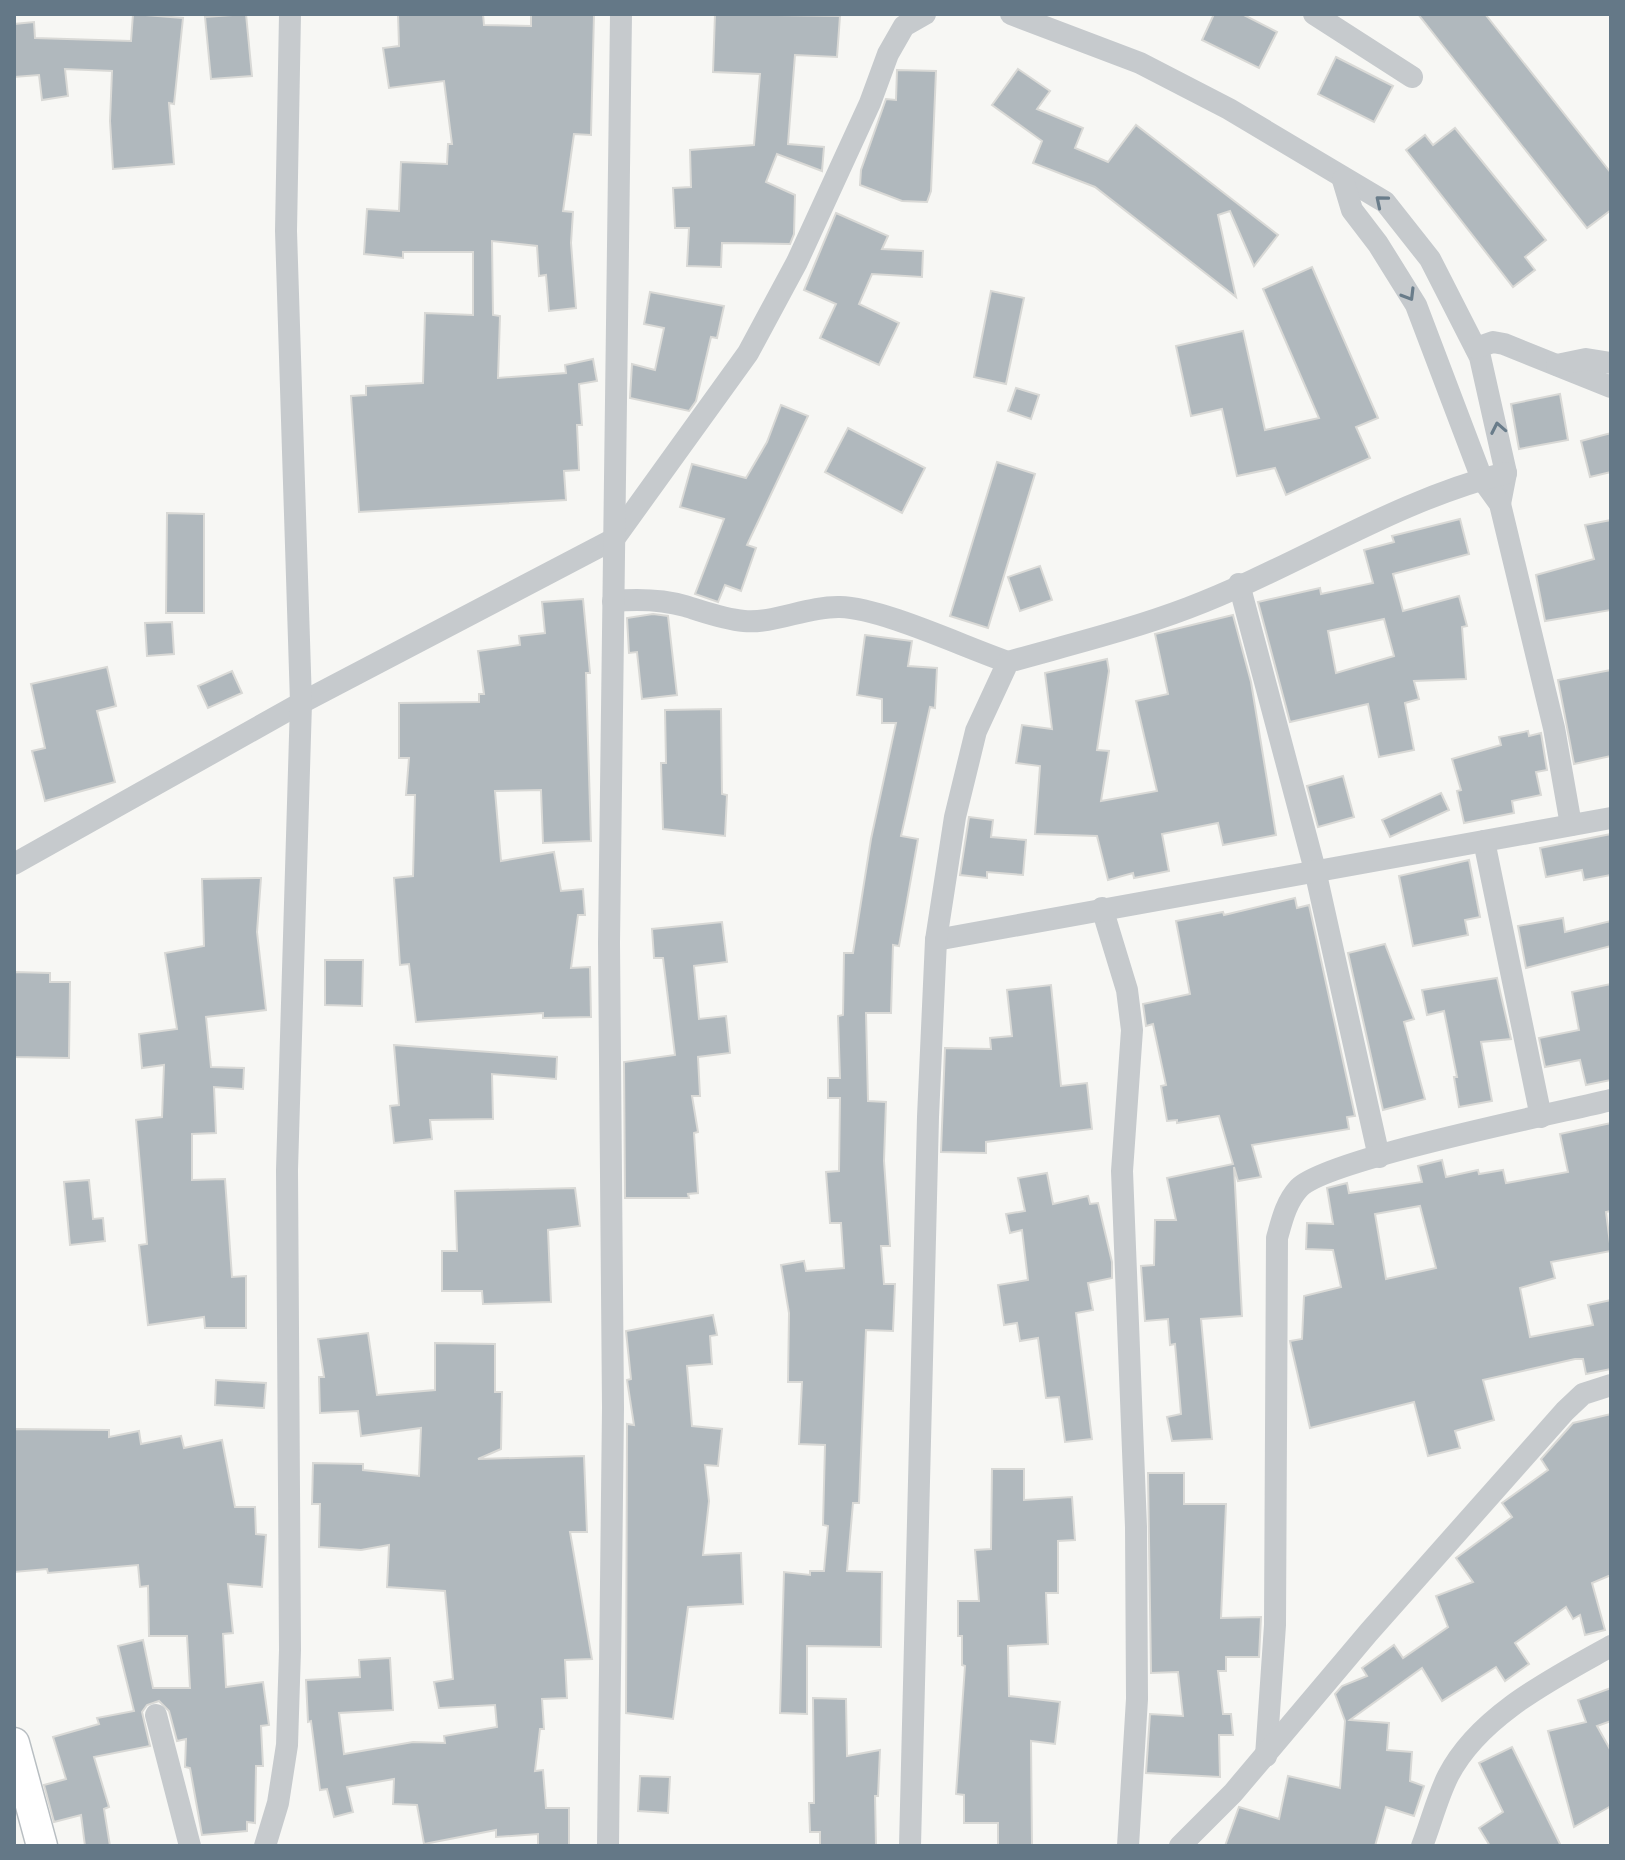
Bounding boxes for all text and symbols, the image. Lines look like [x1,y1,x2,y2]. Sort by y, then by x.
one-way arrow [1376,196,1390,211]
one-way arrow [1400,286,1415,301]
one-way arrow [1490,421,1507,435]

